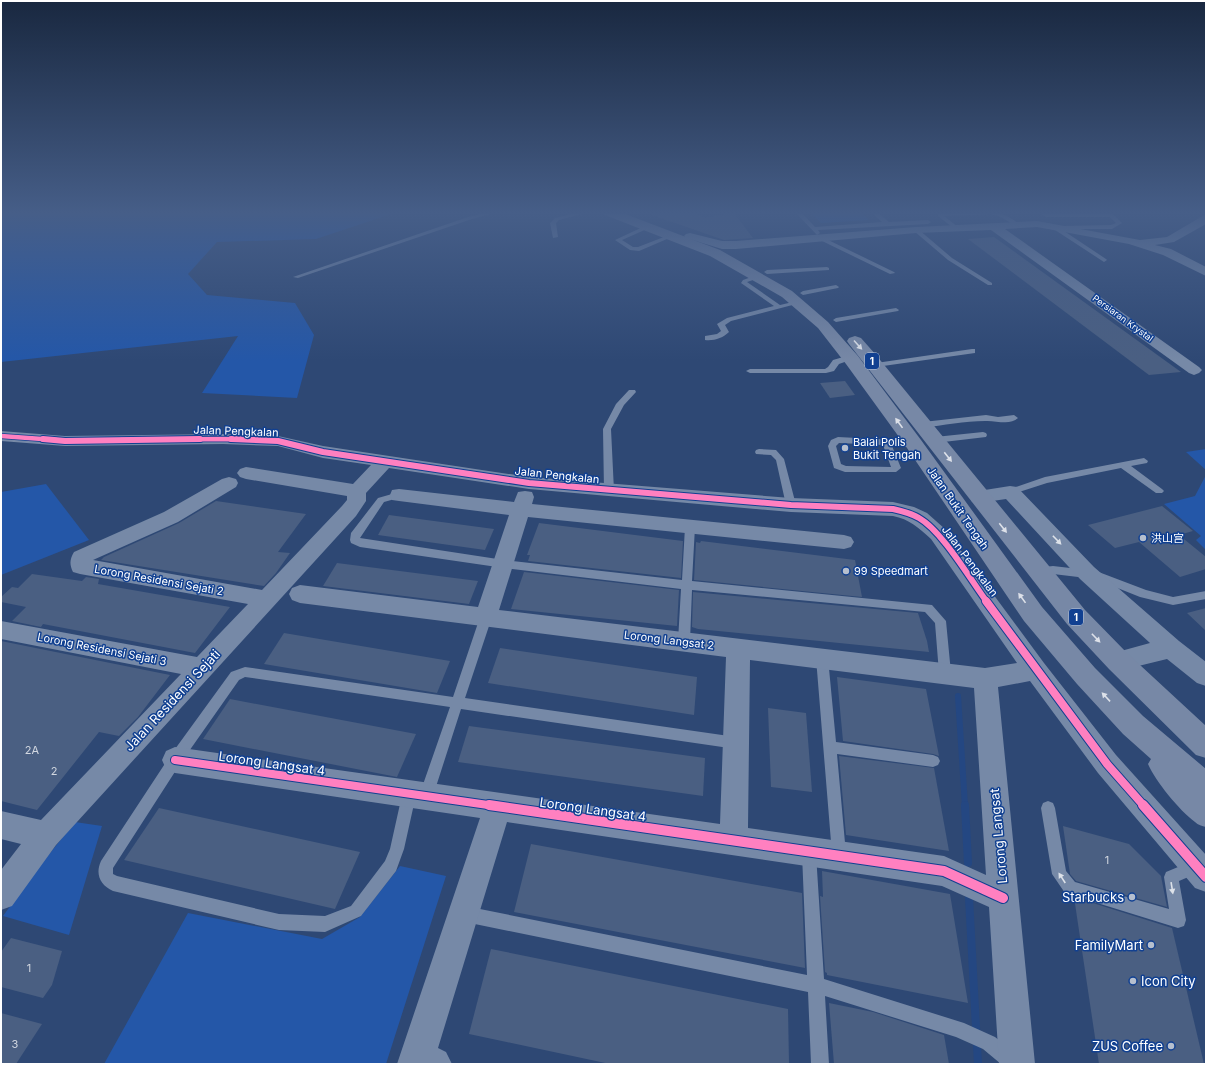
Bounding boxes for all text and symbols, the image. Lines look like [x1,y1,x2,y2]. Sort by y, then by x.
street label: Persiaran Krystal [1091,292,1155,344]
one-way arrow [853,340,863,350]
road number: 1 [865,353,879,369]
one-way arrow [895,418,903,428]
street label: Jalan Pengkalan [193,423,279,439]
place label: Balai Polis Bukit Tengah [853,435,921,462]
marker: Balai Polis Bukit Tengah [840,443,850,453]
one-way arrow [944,452,952,463]
street label: Jalan Pengkalan [514,464,600,486]
street label: Jalan Bukit Tengah [924,464,992,552]
one-way arrow [999,522,1008,533]
street label: Jalan Pengkalan [939,523,1001,599]
place label: 洪山宫 [1151,531,1184,545]
marker: 洪山宫 [1138,533,1148,543]
one-way arrow [1052,536,1061,545]
street label: Lorong Residensi Sejati 2 [93,562,225,598]
place label: 99 Speedmart [854,564,928,578]
marker: 99 Speedmart [841,566,851,576]
one-way arrow [1018,593,1026,603]
road number: 1 [1069,609,1083,625]
street label: Lorong Langsat 2 [623,628,715,652]
street label: Lorong Residensi Sejati 3 [36,630,168,668]
one-way arrow [1091,633,1101,643]
street label: Jalan Residensi Sejati [121,646,223,754]
one-way arrow [1101,692,1111,702]
house number: 2A [25,743,40,757]
street label: Lorong Langsat 4 [218,748,326,778]
house number: 2 [51,764,57,778]
street label: Lorong Langsat [986,788,1010,884]
street label: Lorong Langsat 4 [539,794,647,824]
house number: 1 [1105,853,1109,867]
one-way arrow [1059,873,1066,884]
one-way arrow [1169,882,1175,894]
place label: Starbucks [1062,889,1124,905]
marker: Starbucks [1127,892,1137,902]
place label: FamilyMart [1075,937,1143,953]
marker: FamilyMart [1146,940,1156,950]
house number: 1 [27,961,31,975]
place label: Icon City [1141,973,1196,989]
marker: Icon City [1128,976,1138,986]
house number: 3 [12,1037,19,1051]
place label: ZUS Coffee [1092,1038,1163,1054]
marker: ZUS Coffee [1166,1041,1176,1051]

